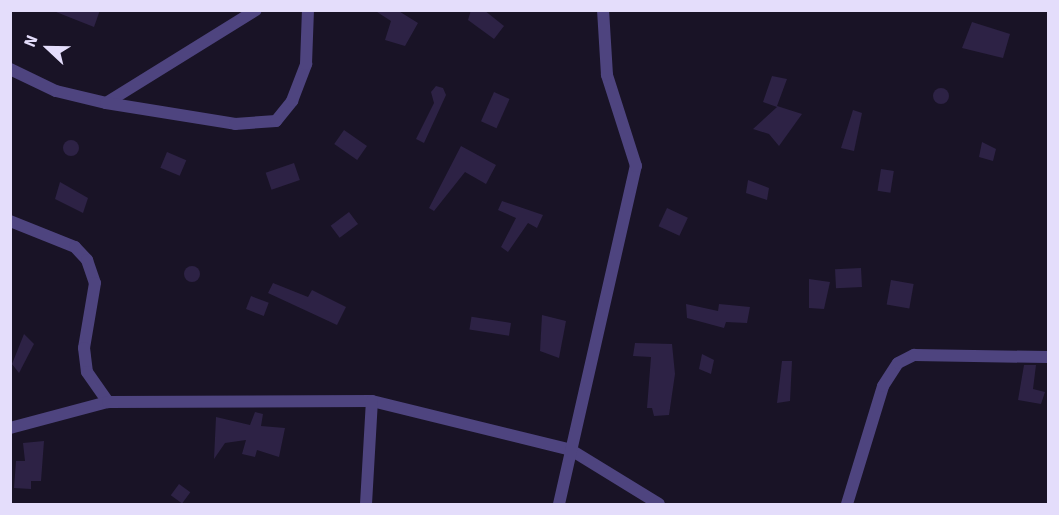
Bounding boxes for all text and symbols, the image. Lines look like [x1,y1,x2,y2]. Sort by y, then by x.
north arrow [18,18,78,78]
text: N [20,32,43,50]

